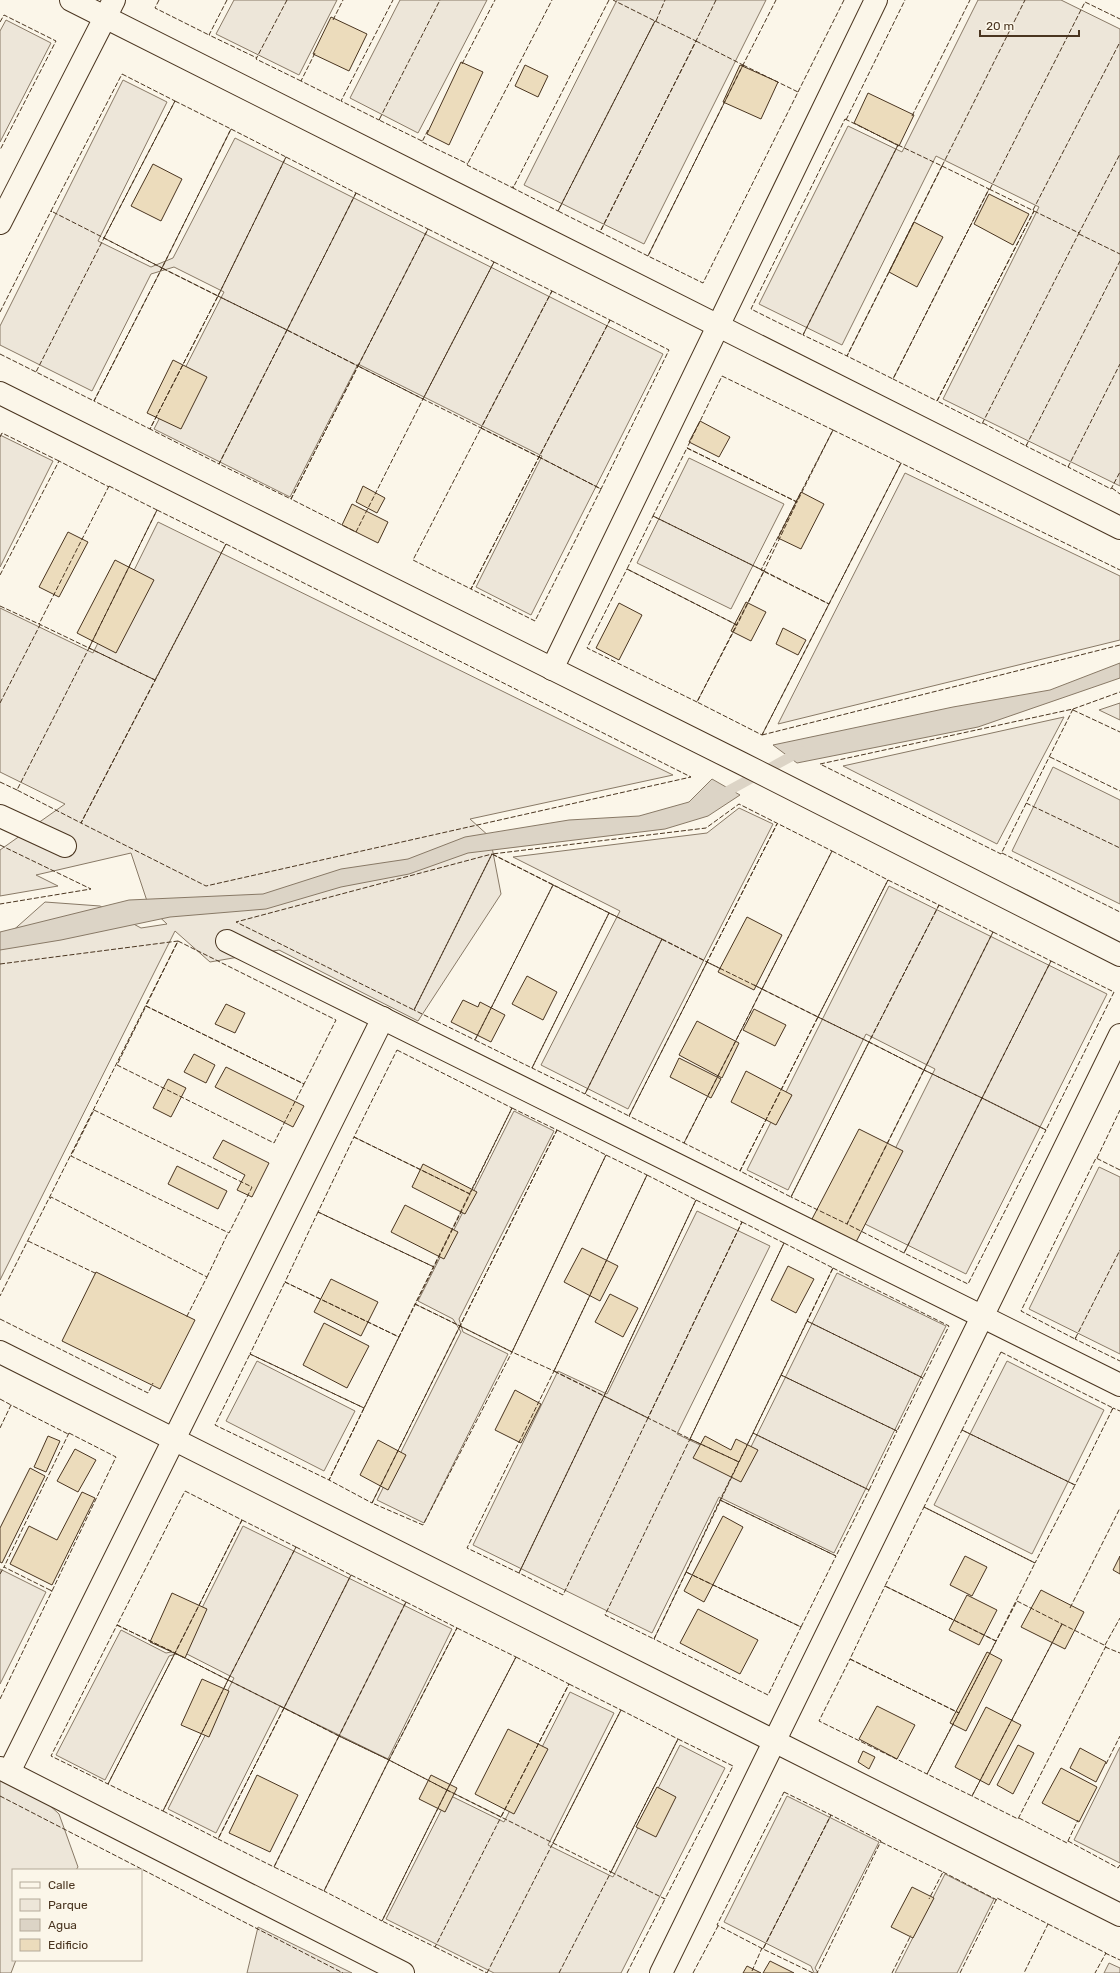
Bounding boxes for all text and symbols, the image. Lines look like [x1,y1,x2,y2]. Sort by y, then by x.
scale bar [980,12,1079,38]
text: 20 m [986,19,1014,33]
legend [12,1869,142,1961]
text: Calle [48,1878,75,1892]
text: Parque [48,1898,88,1912]
text: Agua [48,1918,77,1932]
text: Edificio [48,1938,88,1952]

